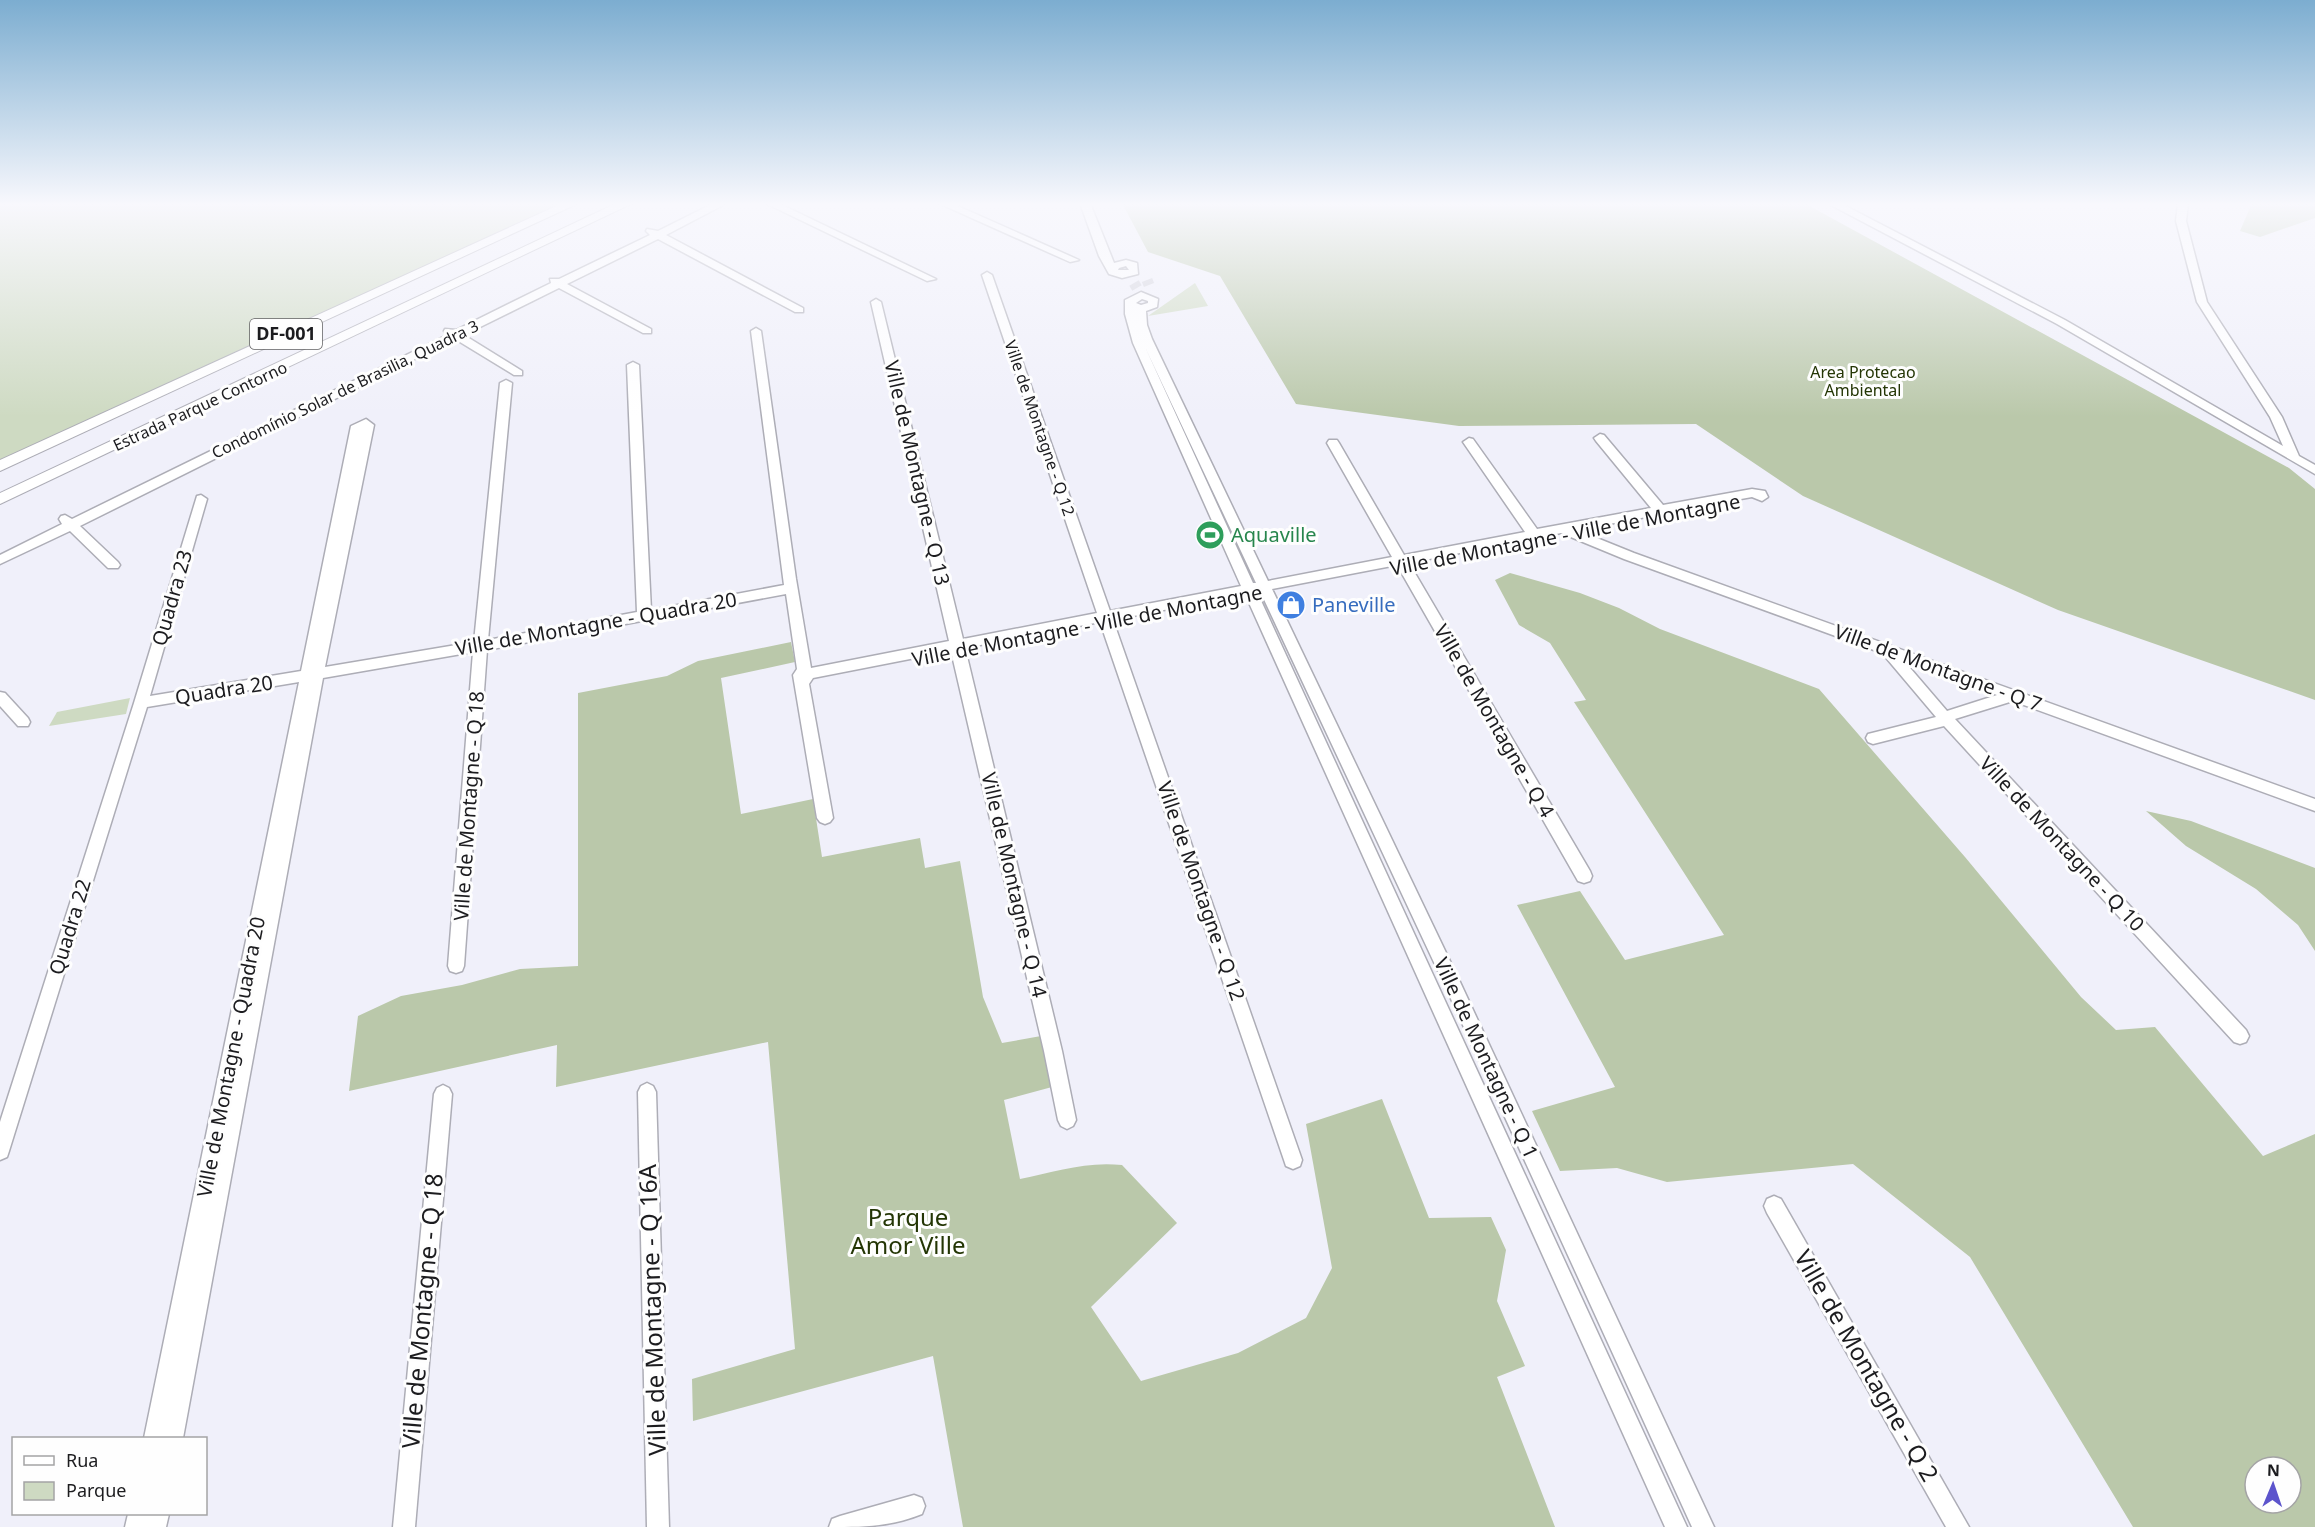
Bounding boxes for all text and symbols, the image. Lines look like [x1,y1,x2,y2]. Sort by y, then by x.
street label: Condomínio Solar de Brasilia, Quadra 3 [208,315,482,463]
road number: DF-001 [250,319,322,349]
street label: Ville de Montagne - Q 12 [1000,337,1080,519]
street label: Estrada Parque Contorno [109,356,291,456]
street label: Ville de Montagne - Q 13 [878,358,957,588]
park label: Area Protecao Ambiental [1810,361,1916,401]
street label: Ville de Montagne - Ville de Montagne [1387,487,1742,582]
sports icon: Aquaville [1194,519,1226,551]
place label: Aquaville [1231,521,1317,548]
street label: Quadra 23 [145,547,198,649]
street label: Ville de Montagne - Ville de Montagne [909,578,1264,673]
street label: Ville de Montagne - Quadra 20 [453,585,739,662]
shop icon: Paneville [1275,589,1307,621]
place label: Paneville [1312,591,1395,618]
street label: Ville de Montagne - Q 7 [1831,617,2046,718]
street label: Ville de Montagne - Q 4 [1428,619,1561,823]
street label: Quadra 20 [173,668,275,711]
street label: Ville de Montagne - Q 18 [447,690,490,922]
street label: Ville de Montagne - Q 10 [1974,750,2151,937]
street label: Ville de Montagne - Q 14 [975,770,1054,1001]
street label: Ville de Montagne - Q 12 [1151,778,1252,1004]
street label: Quadra 22 [42,876,97,978]
street label: Ville de Montagne - Quadra 20 [190,914,271,1199]
street label: Ville de Montagne - Q 1 [1428,953,1545,1163]
street label: Ville de Montagne - Q 16A [630,1163,673,1456]
street label: Ville de Montagne - Q 18 [393,1172,450,1450]
park label: Parque Amor Ville [851,1200,965,1261]
street label: Ville de Montagne - Q 2 [1787,1243,1947,1487]
legend [12,1437,207,1515]
text: Rua [66,1448,98,1472]
north arrow [2243,1455,2303,1515]
text: N [2267,1459,2280,1481]
text: Parque [66,1478,126,1502]

